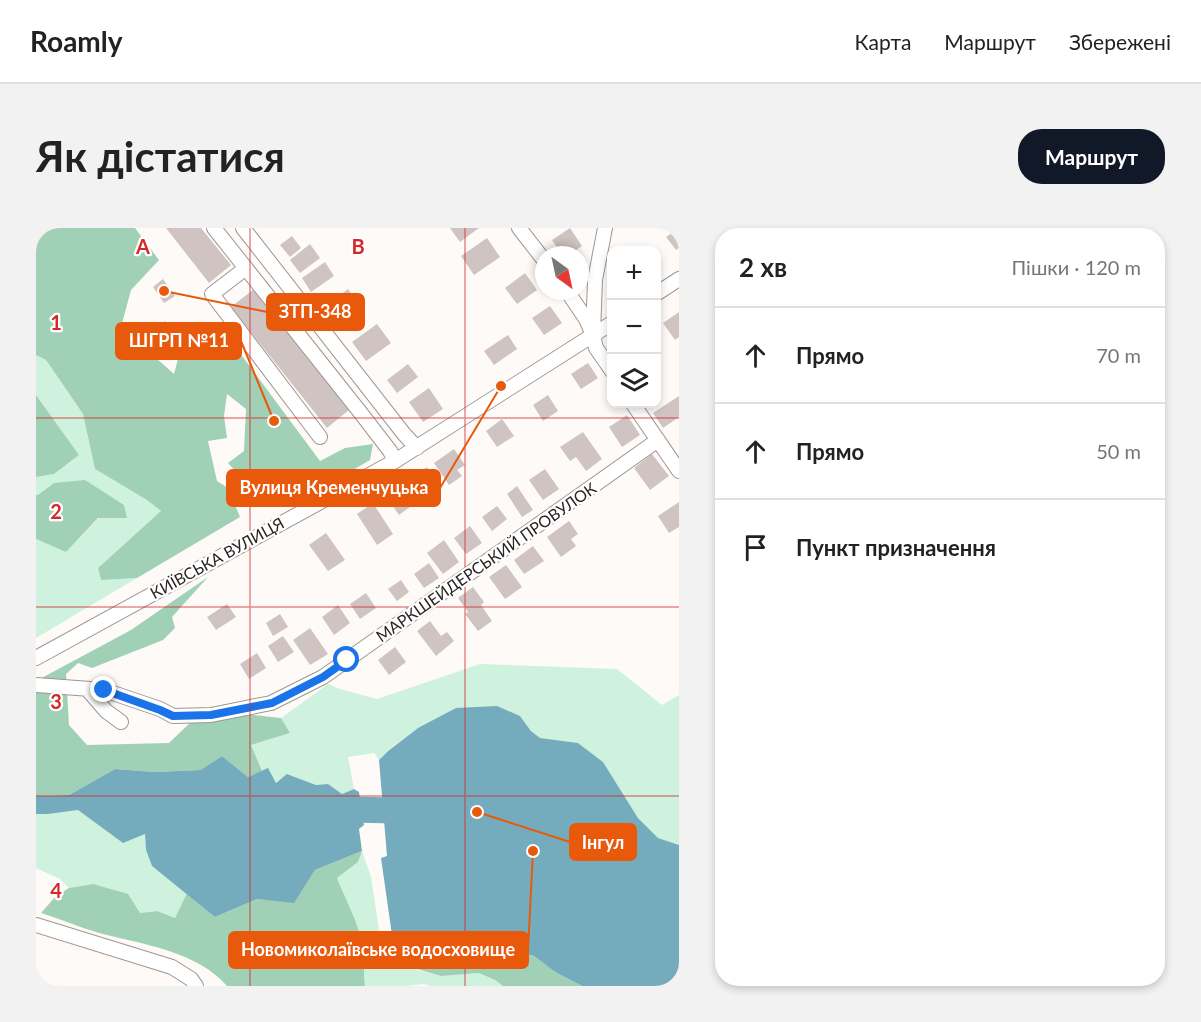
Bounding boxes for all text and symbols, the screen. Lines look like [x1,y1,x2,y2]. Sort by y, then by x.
text: Roamly [30,24,123,58]
text: Карта [855,29,911,54]
text: Маршрут [944,29,1036,54]
text: Збережені [1069,29,1171,54]
button: Маршрут [1018,129,1165,184]
text: Як дістатися [36,131,285,181]
text: A [135,234,150,258]
text: B [351,234,365,258]
north arrow [535,246,589,300]
map controls [607,246,661,408]
button: + [607,246,661,300]
text: 2 хв [739,251,787,283]
text: Пішки · 120 m [1012,255,1141,279]
callout: ЗТП-348 [267,294,364,330]
text: ЗТП-348 [279,300,351,322]
button: − [607,300,661,354]
text: 1 [50,310,62,334]
callout: ШГРП №11 [116,323,241,359]
text: ШГРП №11 [129,329,229,351]
icon: ahead [739,339,772,372]
text: Прямо [796,342,864,369]
text: 70 m [1096,343,1141,367]
button: layers [607,354,661,408]
icon: ahead [739,435,772,468]
text: Прямо [796,438,864,465]
text: 50 m [1096,439,1141,463]
callout: Вулиця Кременчуцька [227,470,440,506]
text: Вулиця Кременчуцька [240,476,428,498]
street label: МАРКШЕЙДЕРСЬКИЙ ПРОВУЛОК [372,478,600,645]
text: 2 [50,499,62,523]
street label: КИЇВСЬКА ВУЛИЦЯ [147,513,287,602]
icon: arrive [739,531,772,564]
text: Пункт призначення [796,534,996,561]
route start [333,646,359,672]
route end [90,676,116,702]
text: 3 [50,689,62,713]
callout: Інгул [570,824,636,860]
text: Інгул [582,831,624,853]
text: 4 [50,878,62,902]
callout: Новомиколаївське водосховище [229,932,528,968]
text: Новомиколаївське водосховище [241,938,515,960]

